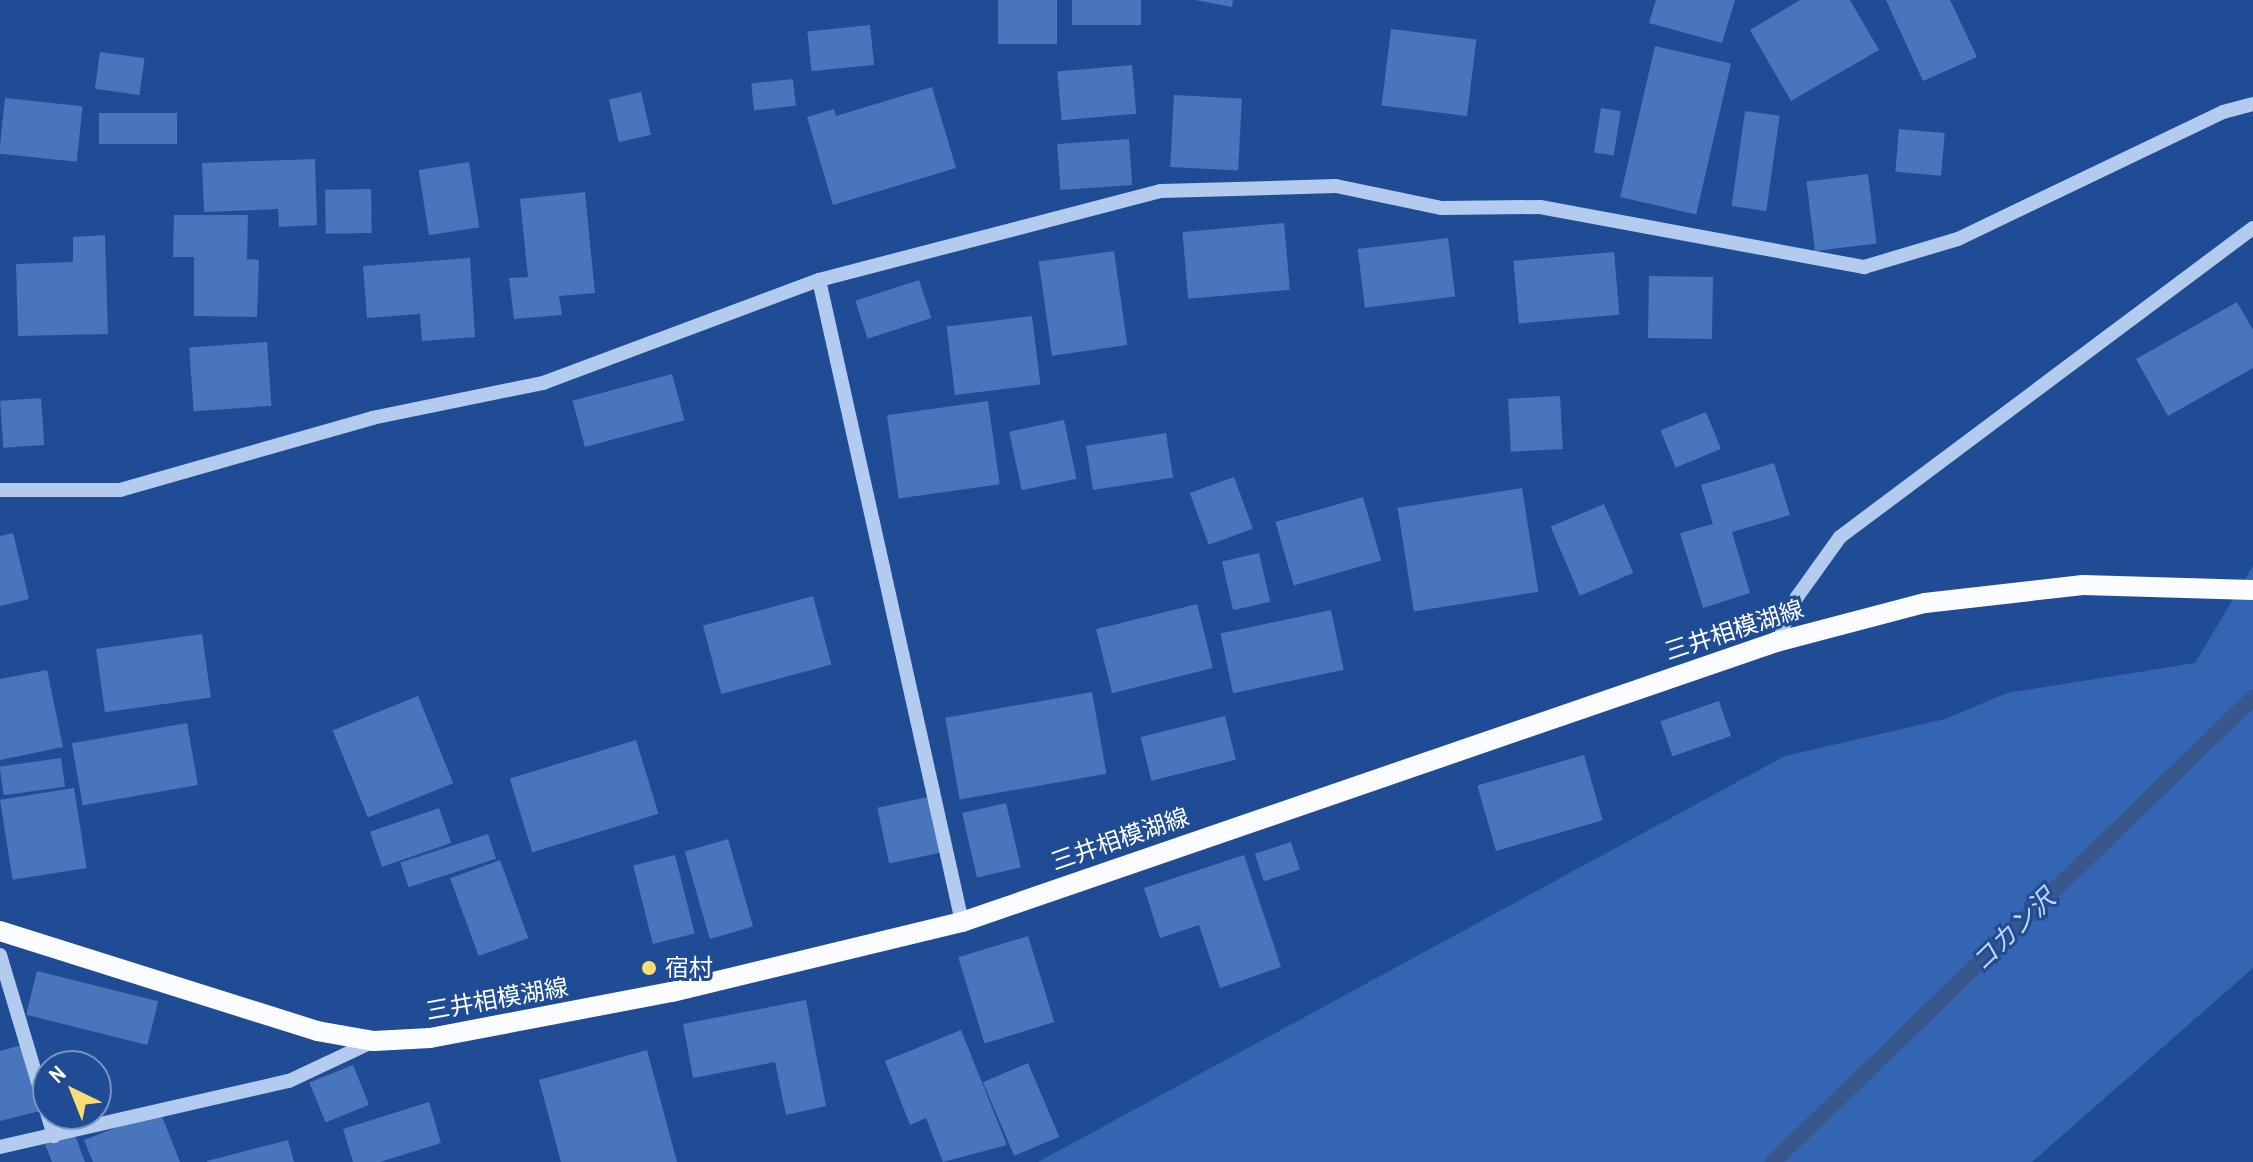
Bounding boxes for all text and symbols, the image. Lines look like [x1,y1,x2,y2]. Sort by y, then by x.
street label: 三井相模湖線 [1661,594,1807,666]
street label: 三井相模湖線 [1047,802,1193,876]
water label: コカン沢 [1965,883,2061,977]
place label: 宿村 [665,954,713,982]
marker: 宿村 [640,959,658,977]
street label: 三井相模湖線 [424,972,570,1026]
north arrow [32,1050,112,1130]
text: N [42,1058,72,1089]

